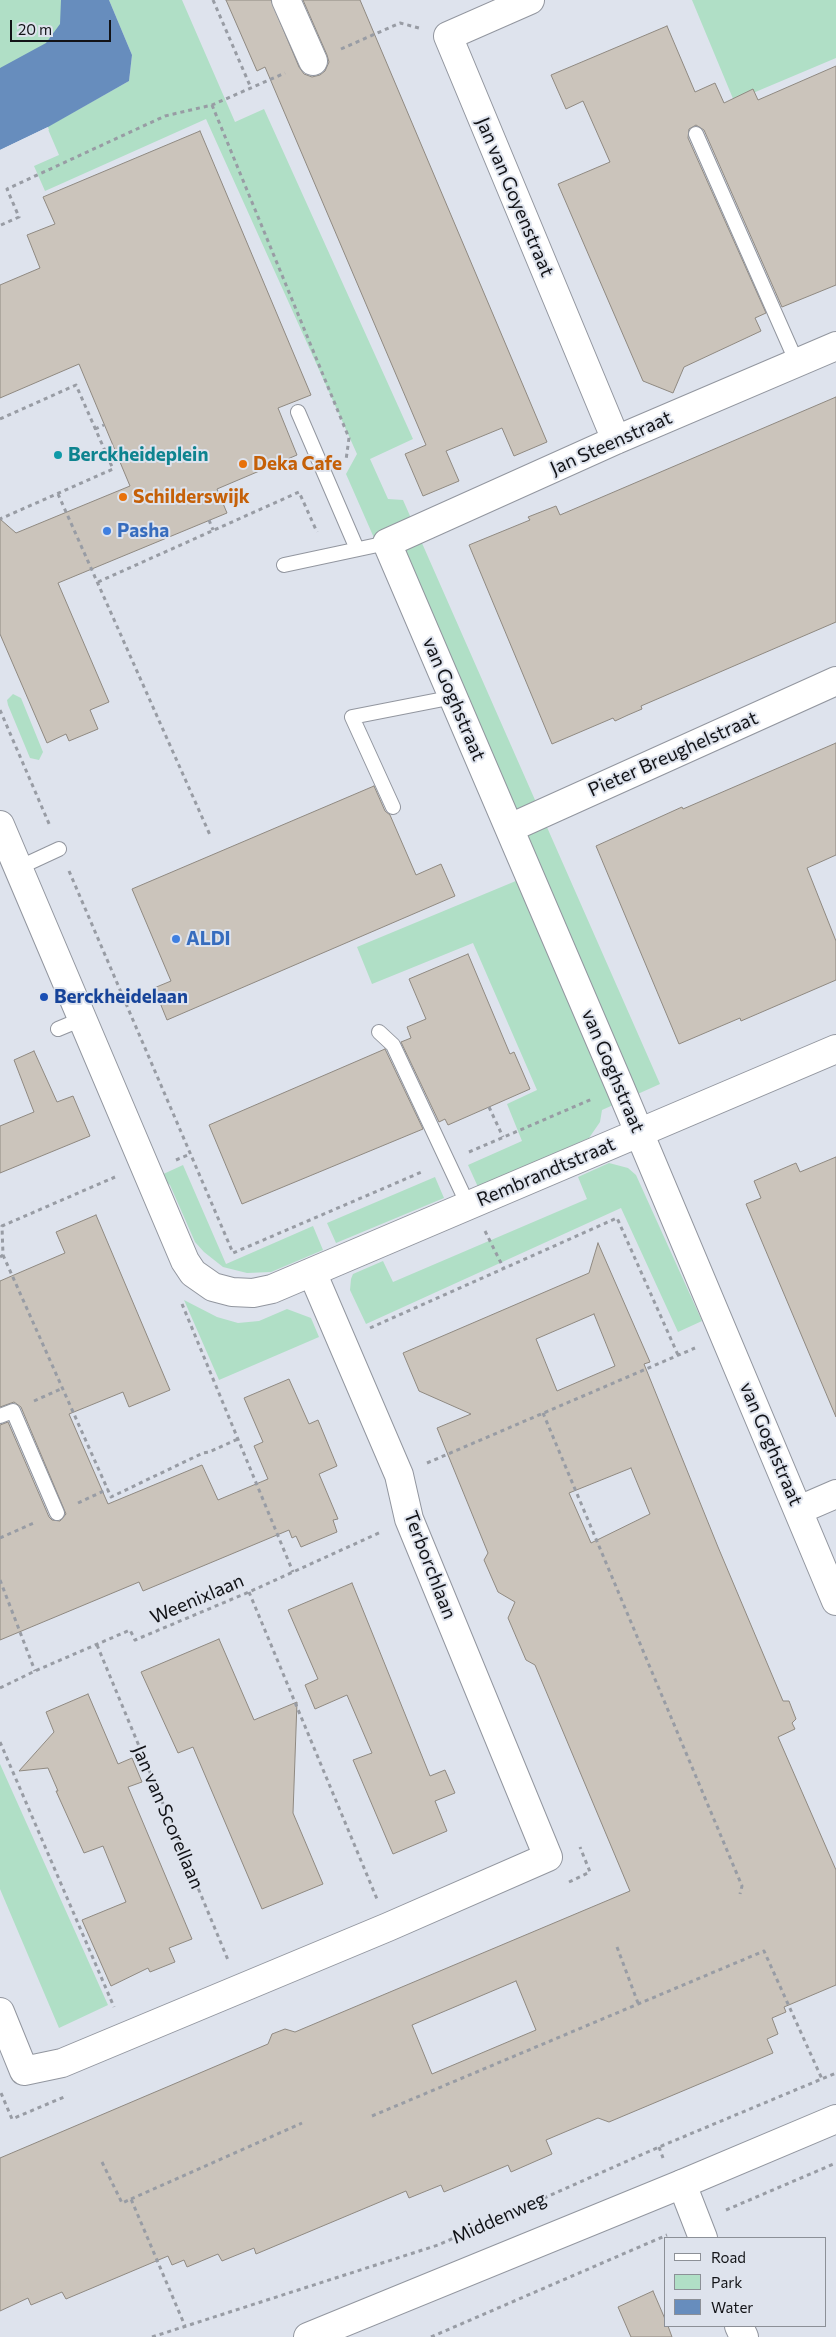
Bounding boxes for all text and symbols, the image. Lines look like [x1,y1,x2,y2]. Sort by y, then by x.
scale bar [12,10,114,42]
text: 20 m [18,20,52,38]
street label: Jan van Goyenstraat [471,114,559,280]
street label: Jan Steenstraat [547,406,675,480]
place label: Berckheideplein [68,444,208,466]
marker: Berckheideplein [52,449,64,461]
place label: Deka Cafe [253,453,342,475]
marker: Deka Cafe [237,458,249,470]
place label: Schilderswijk [133,486,250,508]
marker: Schilderswijk [117,491,129,503]
place label: Pasha [117,520,169,542]
marker: Pasha [101,525,113,537]
street label: van Goghstraat [418,634,490,764]
street label: Pieter Breughelstraat [585,706,761,802]
place label: ALDI [186,928,231,950]
marker: ALDI [170,933,182,945]
place label: Berckheidelaan [54,986,188,1008]
marker: Berckheidelaan [38,991,50,1003]
street label: van Goghstraat [577,1006,649,1136]
street label: Rembrandtstraat [473,1133,619,1211]
street label: van Goghstraat [735,1379,807,1509]
street label: Terborchlaan [399,1508,461,1622]
street label: Weenixlaan [147,1569,247,1629]
street label: Jan van Scorellaan [127,1742,209,1892]
street label: Middenweg [448,2187,550,2249]
legend [664,2237,826,2327]
text: Road [711,2248,746,2266]
text: Park [711,2273,742,2291]
text: Water [711,2298,753,2316]

